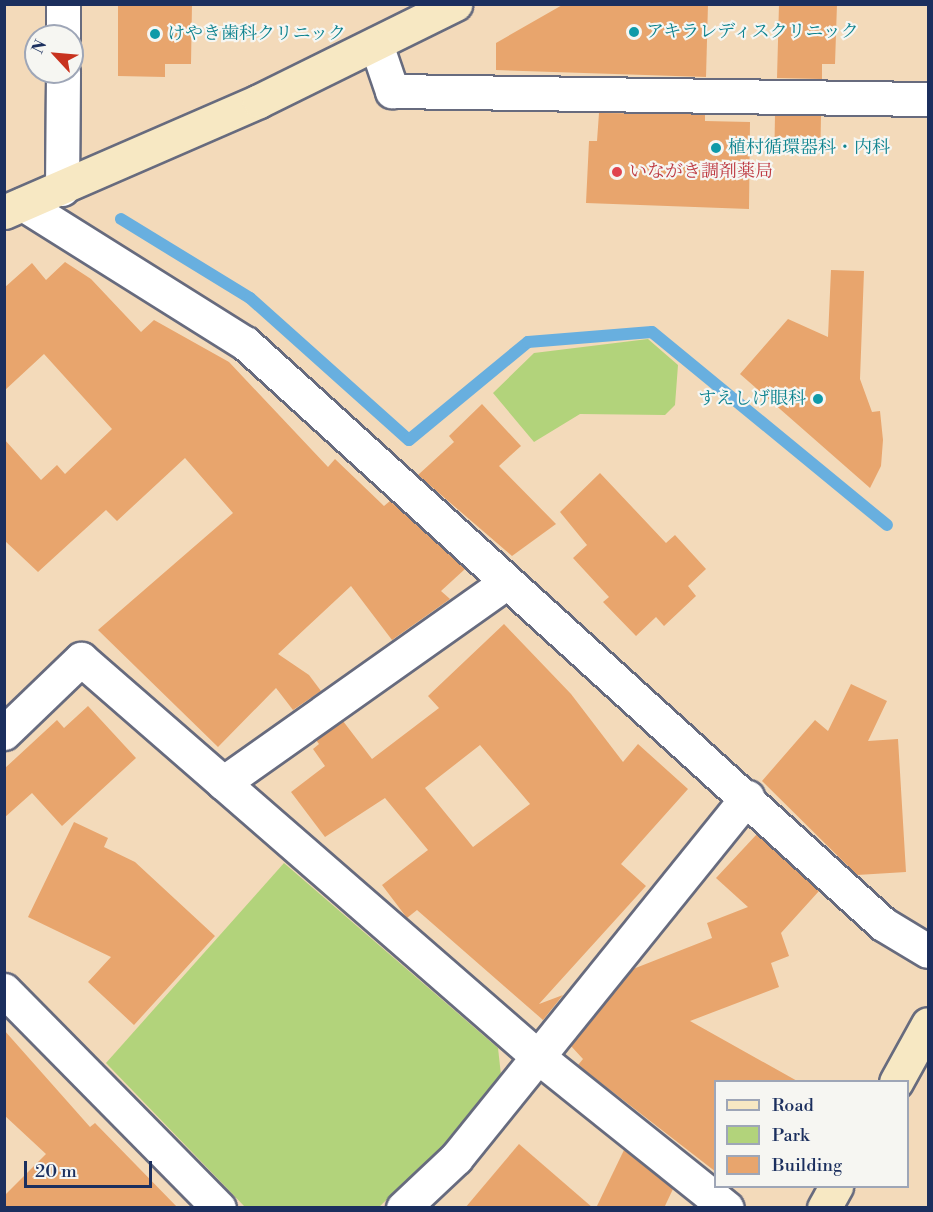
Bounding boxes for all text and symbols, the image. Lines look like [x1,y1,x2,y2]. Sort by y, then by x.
place label: アキラレディスクリニック [646,21,862,43]
place label: けやき歯科クリニック [167,23,347,45]
north arrow [24,24,84,84]
marker: アキラレディスクリニック [627,25,641,39]
marker: けやき歯科クリニック [148,27,162,41]
text: N [28,37,51,57]
place label: 植村循環器科・内科 [728,137,890,159]
marker: 植村循環器科・内科 [709,141,723,155]
place label: いながき調剤薬局 [629,161,773,183]
marker: いながき調剤薬局 [610,165,624,179]
place label: すえしげ眼科 [698,388,806,410]
marker: すえしげ眼科 [811,392,825,406]
legend [714,1080,909,1188]
text: Road [772,1094,814,1117]
text: Park [772,1124,809,1147]
scale bar [27,1149,154,1187]
text: Building [772,1154,842,1177]
text: 20 m [35,1160,77,1183]

